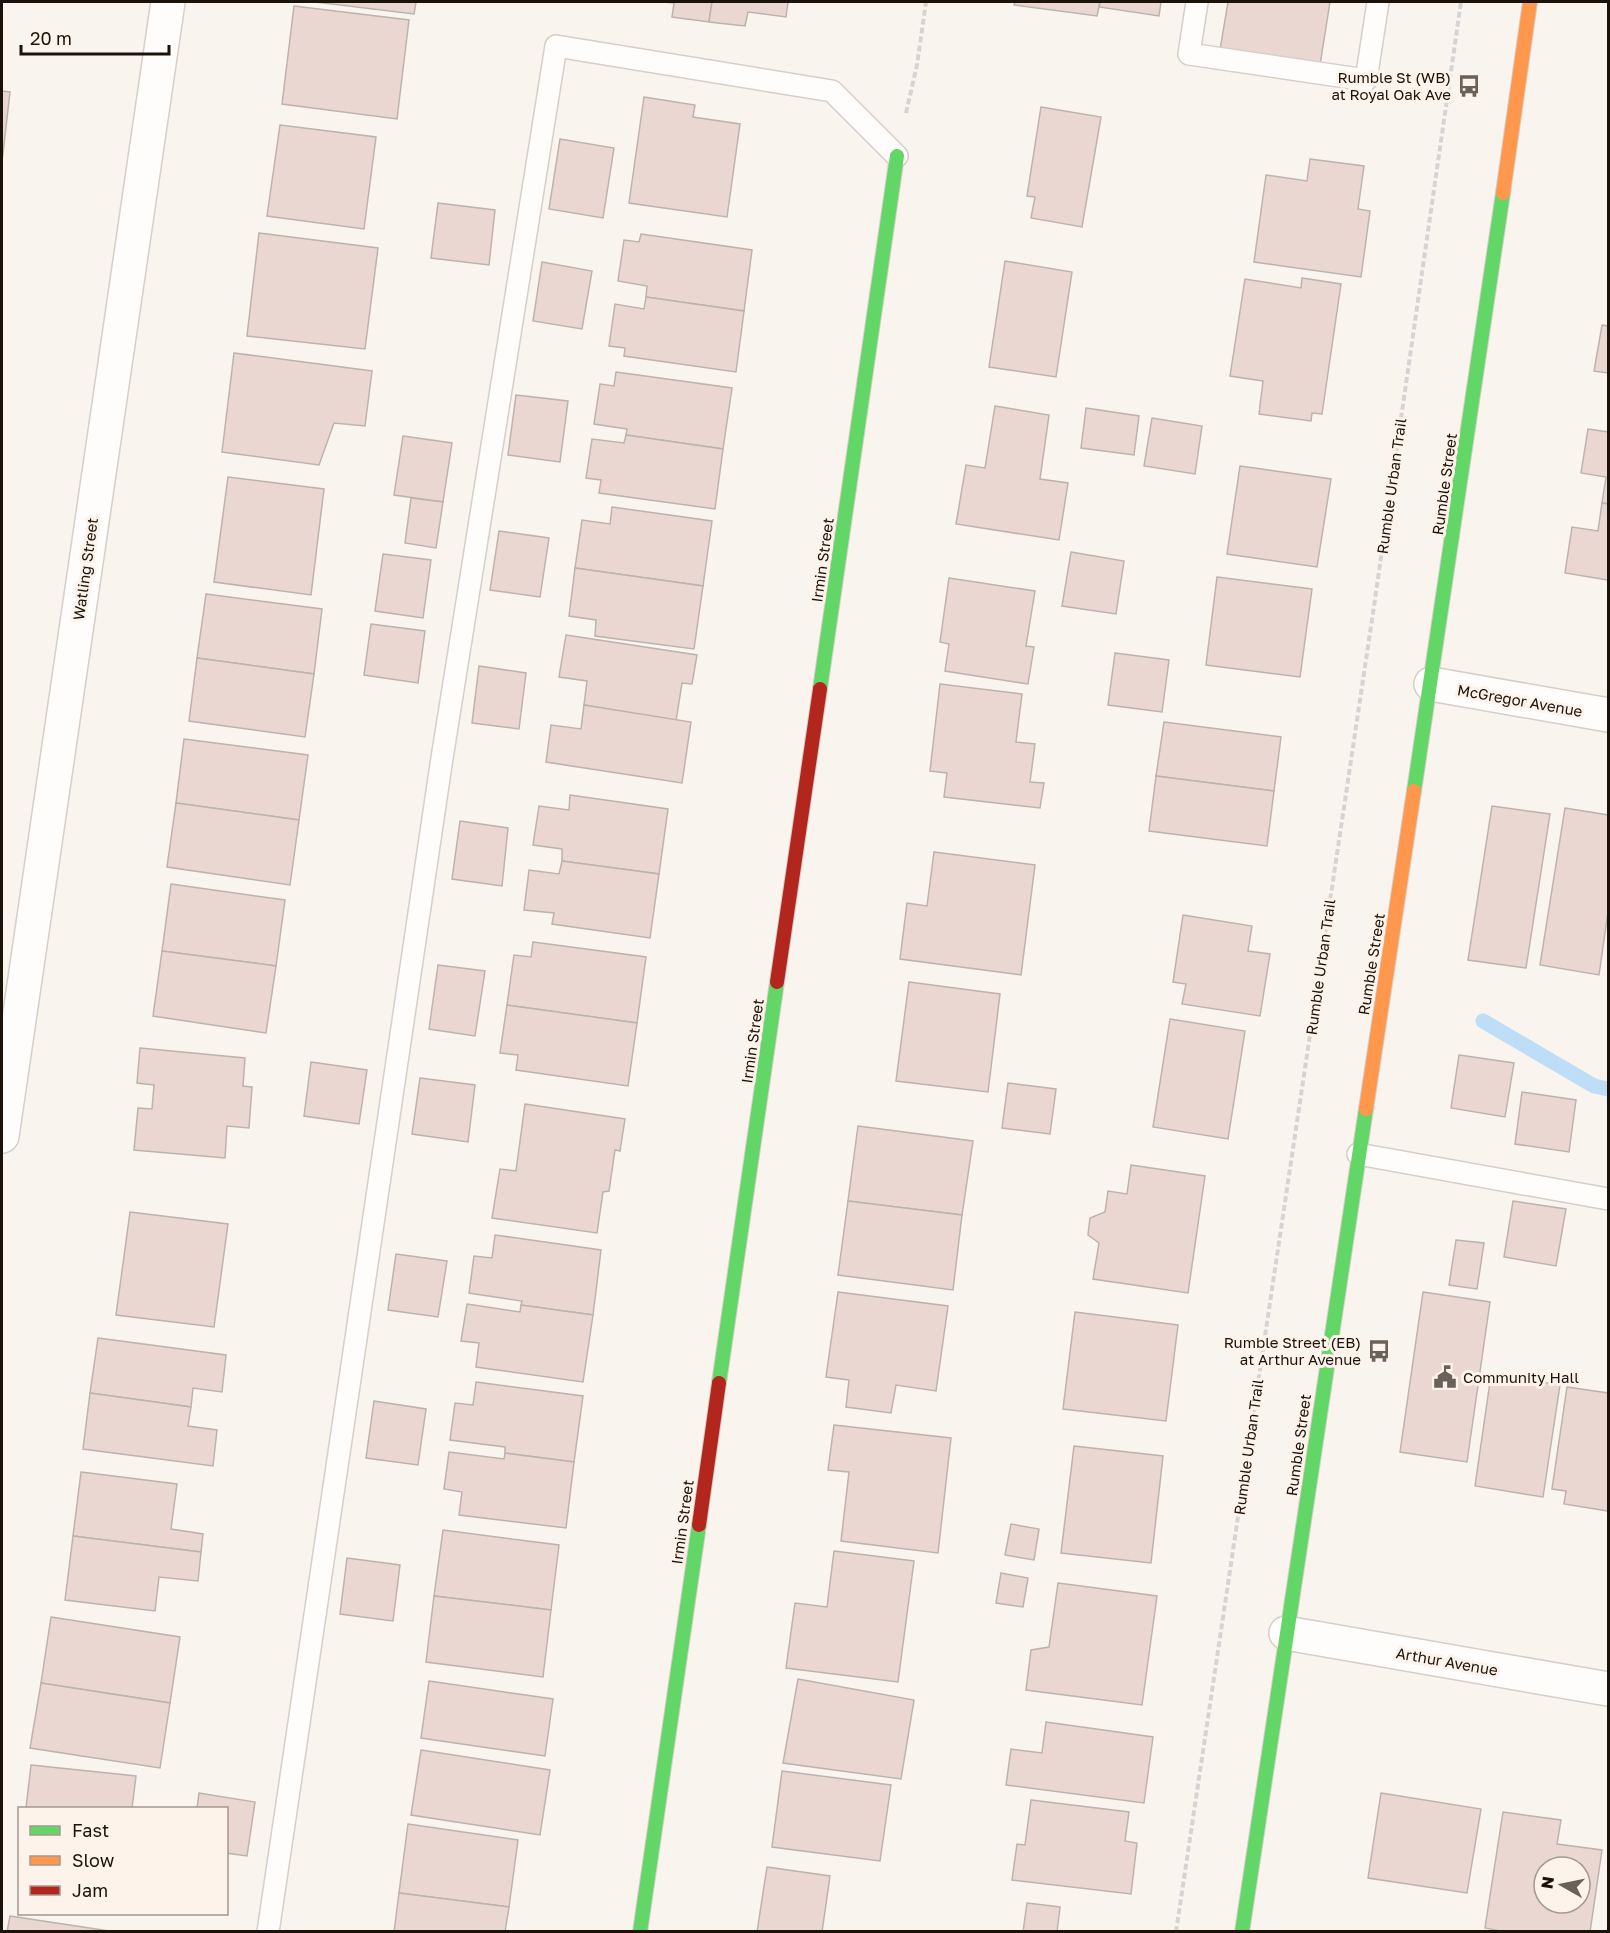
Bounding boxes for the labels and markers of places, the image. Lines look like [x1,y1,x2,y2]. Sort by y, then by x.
place label: Rumble St (WB) at Royal Oak Ave [1331,68,1451,103]
bus stop icon: Rumble St (WB) at Royal Oak Ave [1456,73,1482,99]
place label: Rumble Street (EB) at Arthur Avenue [1224,1333,1361,1368]
bus stop icon: Rumble Street (EB) at Arthur Avenue [1366,1338,1392,1364]
public building icon: Community Hall [1432,1364,1458,1390]
place label: Community Hall [1463,1368,1579,1386]

